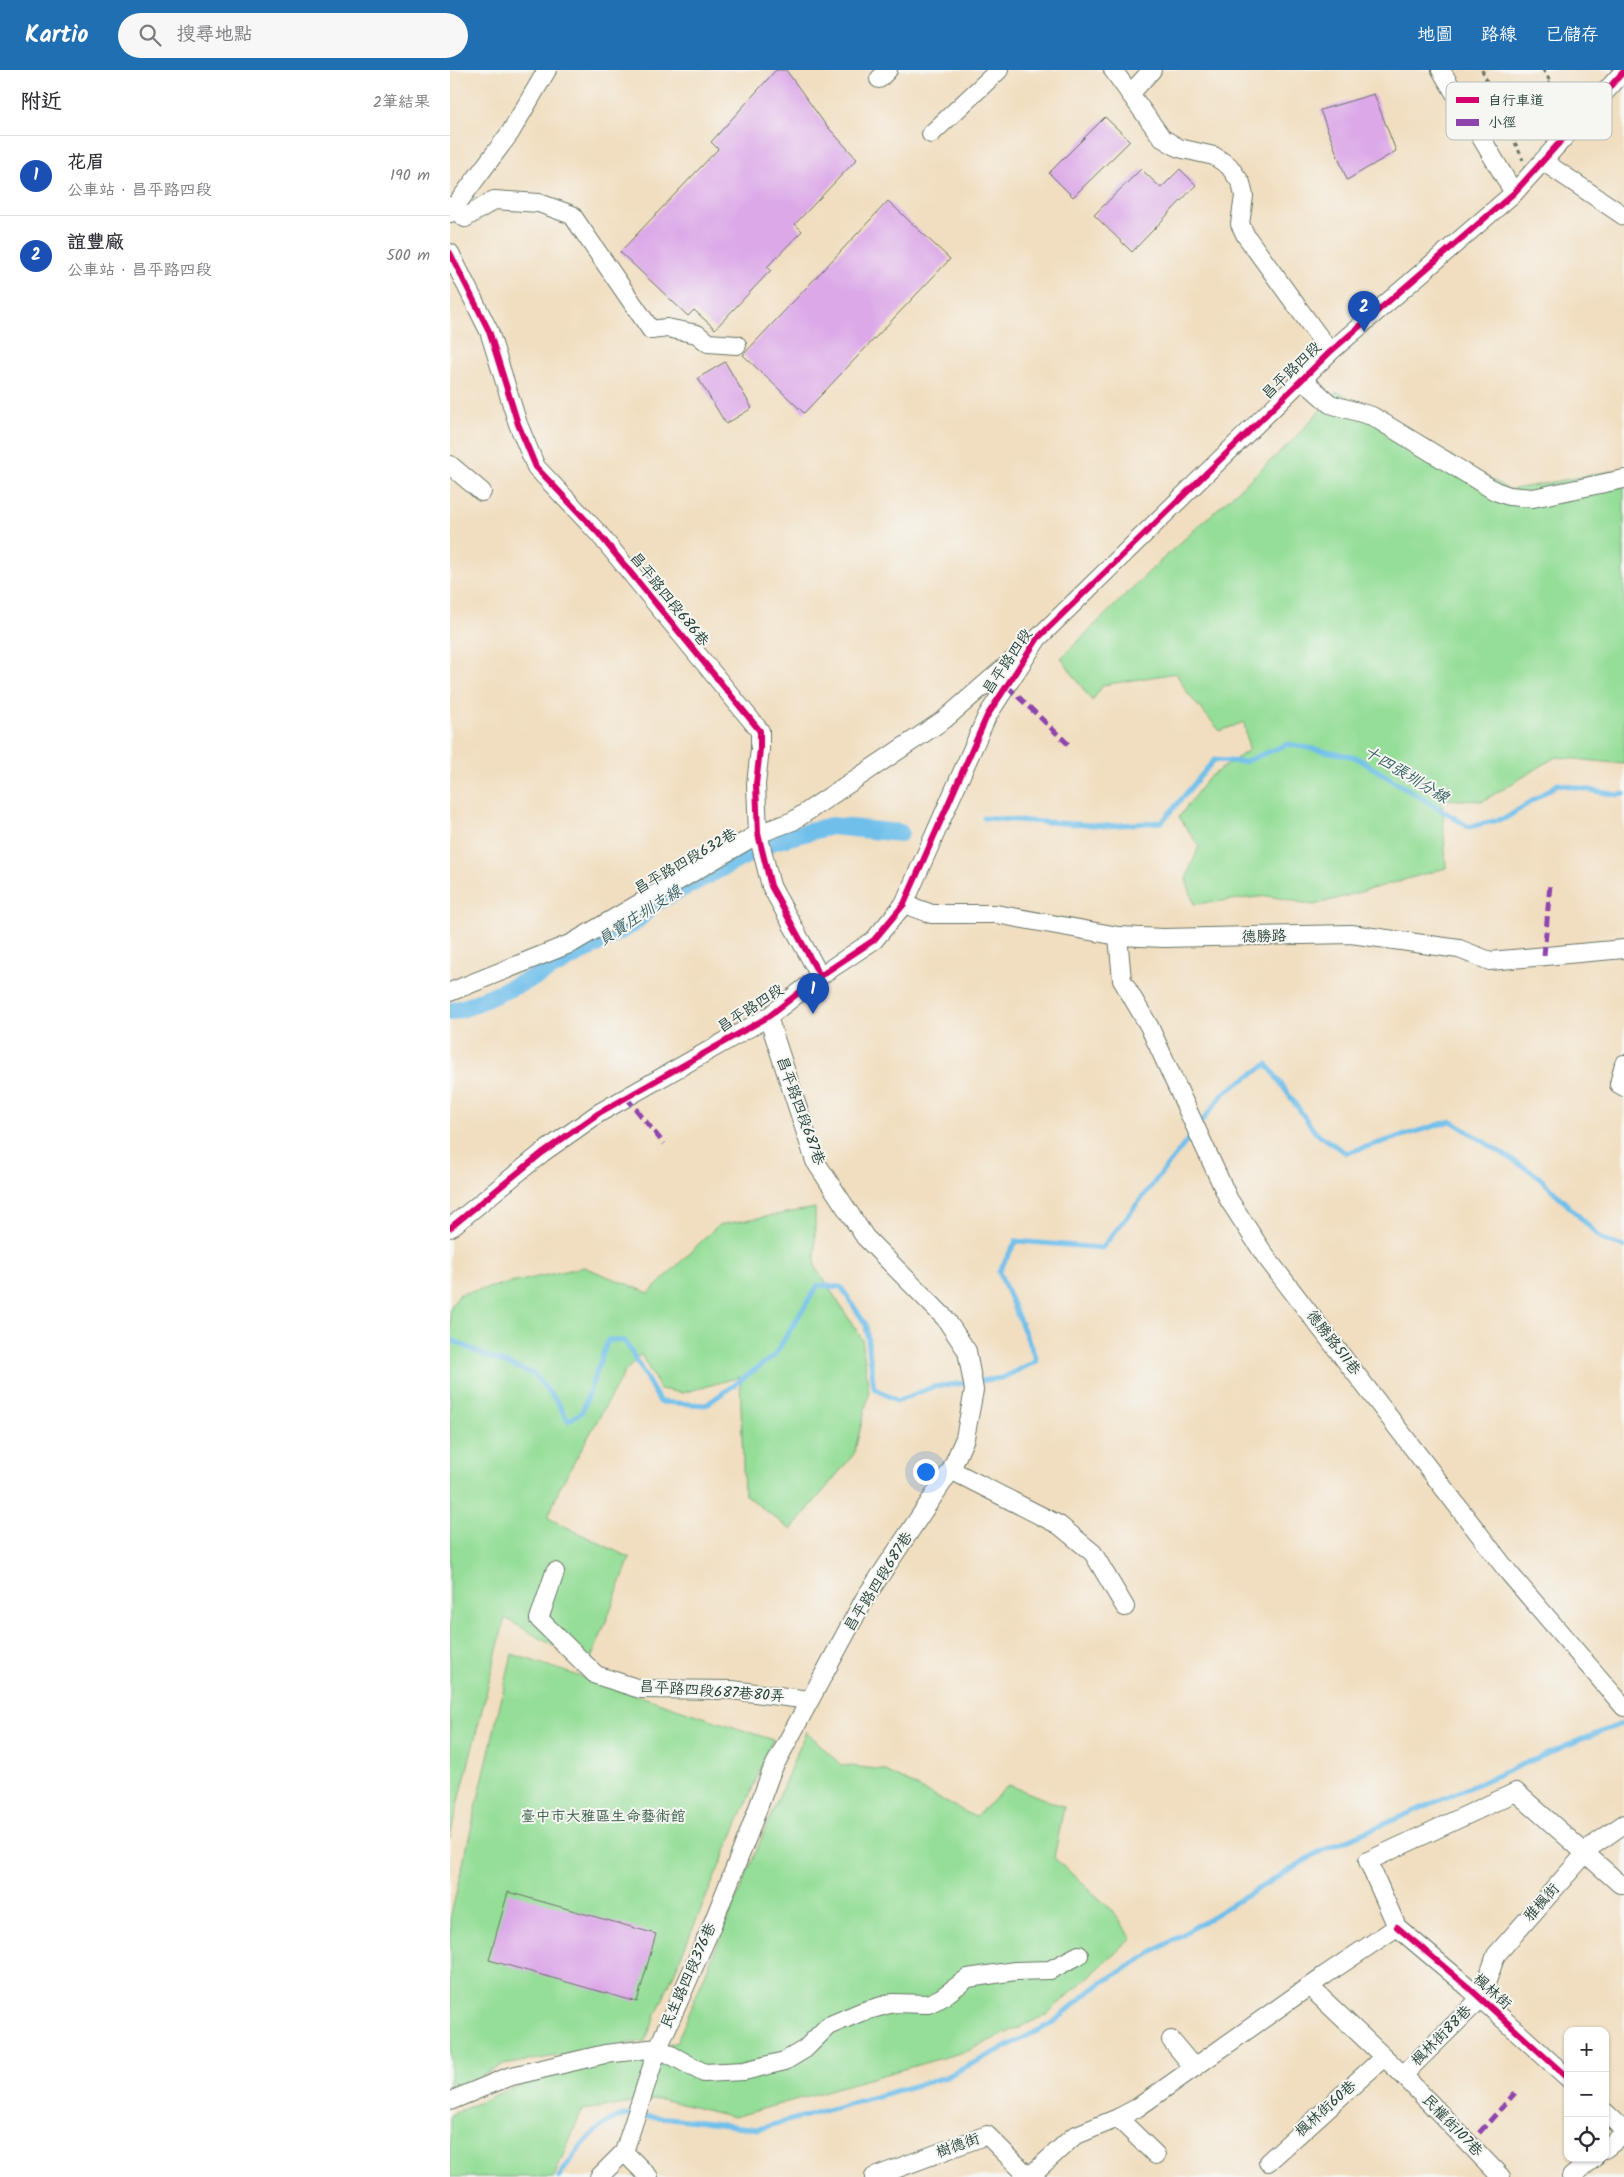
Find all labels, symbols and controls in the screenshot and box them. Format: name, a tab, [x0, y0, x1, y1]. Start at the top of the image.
search box	[118, 13, 468, 58]
text: Kartio	[25, 16, 88, 55]
text: 搜尋地點	[176, 20, 252, 50]
icon: search	[136, 21, 164, 49]
text: 地圖	[1417, 21, 1453, 50]
text: 路線	[1481, 21, 1517, 50]
text: 已儲存	[1545, 21, 1599, 50]
legend	[1446, 82, 1612, 140]
text: 附近	[20, 86, 62, 119]
text: 2筆結果	[373, 90, 430, 115]
text: 自行車道	[1488, 90, 1544, 112]
text: 小徑	[1488, 112, 1516, 134]
text: 花眉	[67, 148, 105, 178]
text: 1	[34, 163, 38, 188]
text: 190 m	[390, 163, 430, 188]
text: 公車站 · 昌平路四段	[67, 178, 212, 203]
text: 誼豐廠	[67, 228, 124, 258]
text: 2	[31, 243, 41, 268]
text: 500 m	[386, 243, 430, 268]
text: 公車站 · 昌平路四段	[67, 258, 212, 283]
pin: 2	[1348, 291, 1380, 332]
street label: 昌平路四段	[1257, 336, 1327, 406]
street label: 昌平路四段686巷	[623, 547, 715, 653]
street label: 昌平路四段	[977, 624, 1039, 700]
water label: 十四張圳分線	[1358, 740, 1454, 811]
street label: 昌平路四段632巷	[630, 823, 742, 901]
water label: 員寶庄圳支線	[593, 879, 688, 953]
street label: 德勝路	[1241, 925, 1287, 949]
pin: 1	[797, 973, 829, 1014]
street label: 昌平路四段	[713, 979, 789, 1039]
street label: 昌平路四段687巷	[769, 1053, 831, 1169]
street label: 德勝路511巷	[1300, 1305, 1366, 1381]
your location	[913, 1459, 939, 1485]
street label: 昌平路四段687巷	[839, 1527, 919, 1637]
street label: 昌平路四段687巷80弄	[638, 1675, 786, 1709]
park label: 臺中市大雅區生命藝術館	[520, 1805, 686, 1829]
street label: 雅楓街	[1518, 1878, 1566, 1928]
street label: 民生路四段376巷	[655, 1919, 723, 2033]
street label: 楓林街	[1467, 1968, 1517, 2016]
street label: 楓林街88巷	[1406, 2000, 1478, 2072]
map controls	[1564, 2027, 1609, 2162]
button: +	[1564, 2027, 1609, 2072]
button: −	[1564, 2072, 1609, 2117]
street label: 楓林街60巷	[1290, 2075, 1362, 2143]
street label: 民權街107巷	[1416, 2089, 1488, 2163]
button: locate	[1564, 2117, 1609, 2162]
street label: 樹德街	[933, 2127, 983, 2165]

